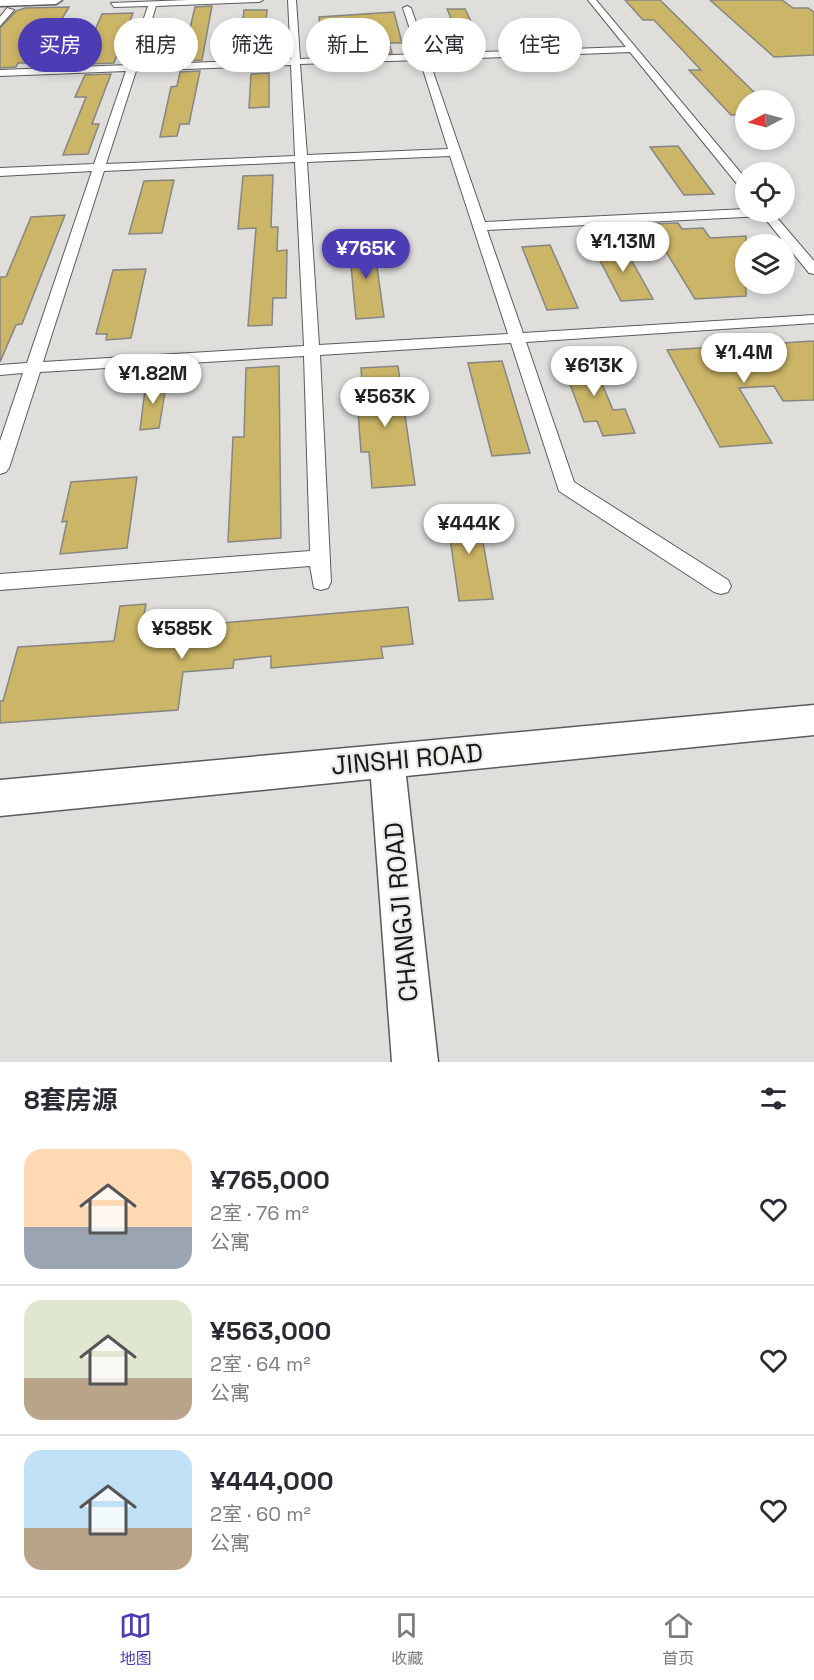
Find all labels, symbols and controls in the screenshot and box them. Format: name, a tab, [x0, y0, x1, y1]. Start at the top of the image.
chip: 买房	[18, 18, 102, 72]
chip: 租房	[114, 18, 198, 72]
chip: 筛选	[210, 18, 294, 72]
chip: 新上	[306, 18, 390, 72]
chip: 公寓	[402, 18, 486, 72]
chip: 住宅	[498, 18, 582, 72]
north arrow	[735, 90, 795, 150]
map controls	[735, 90, 795, 294]
button: locate	[735, 162, 795, 222]
pin: ¥1.13M	[574, 222, 672, 273]
text: ¥1.13M	[590, 228, 656, 254]
pin: ¥765K	[324, 229, 408, 280]
button: layers	[735, 234, 795, 294]
text: ¥765K	[336, 235, 396, 261]
pin: ¥1.4M	[702, 333, 786, 384]
text: ¥1.4M	[715, 339, 773, 365]
pin: ¥613K	[552, 346, 636, 397]
text: ¥613K	[565, 352, 623, 378]
pin: ¥1.82M	[104, 354, 202, 405]
text: ¥1.82M	[119, 360, 187, 386]
pin: ¥563K	[343, 377, 427, 428]
text: ¥563K	[354, 383, 416, 409]
pin: ¥444K	[427, 504, 511, 555]
text: ¥444K	[437, 510, 501, 536]
pin: ¥585K	[140, 609, 224, 660]
text: ¥585K	[152, 615, 212, 641]
street label: JINSHI ROAD	[330, 735, 484, 783]
street label: CHANGJI ROAD	[376, 821, 426, 1003]
icon: filters	[757, 1082, 790, 1115]
text: 8套房源	[24, 1083, 118, 1117]
text: ¥765,000	[210, 1163, 330, 1197]
icon: home	[72, 1173, 144, 1245]
icon: heart	[757, 1193, 790, 1226]
text: 2室 · 76 m²	[210, 1200, 309, 1226]
text: 公寓	[210, 1229, 250, 1255]
text: ¥563,000	[210, 1314, 331, 1348]
icon: home	[72, 1324, 144, 1396]
icon: heart	[757, 1344, 790, 1377]
text: 2室 · 64 m²	[210, 1351, 310, 1377]
text: 公寓	[210, 1380, 250, 1406]
text: ¥444,000	[210, 1464, 334, 1498]
icon: home	[72, 1474, 144, 1546]
icon: heart	[757, 1494, 790, 1527]
text: 2室 · 60 m²	[210, 1501, 311, 1527]
text: 公寓	[210, 1530, 250, 1556]
tab: 地图	[119, 1609, 152, 1669]
tab: 收藏	[390, 1609, 423, 1669]
tab: 首页	[662, 1609, 695, 1669]

